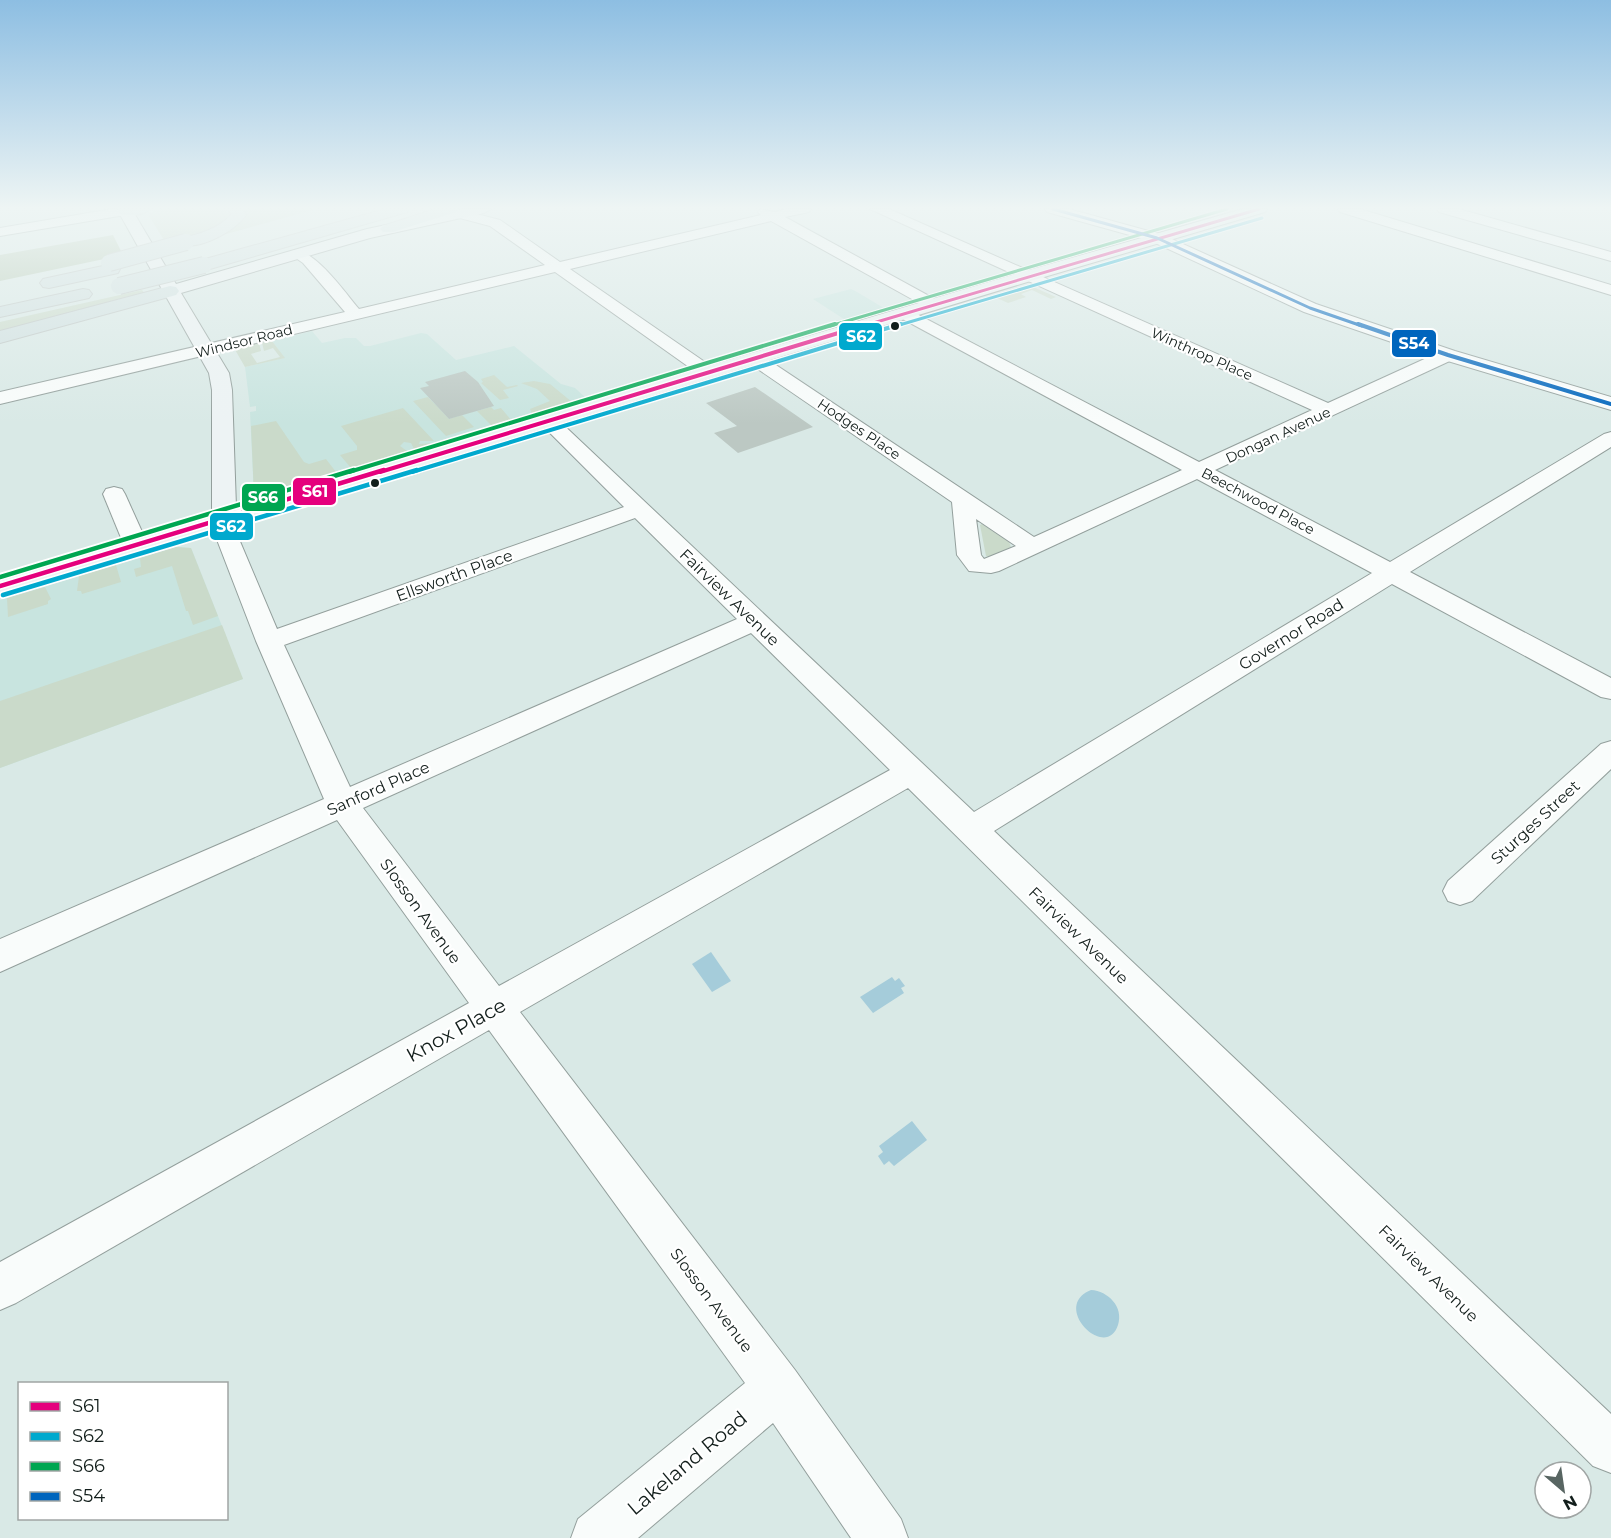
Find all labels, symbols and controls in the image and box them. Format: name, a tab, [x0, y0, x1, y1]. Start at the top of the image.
street label: Windsor Road	[194, 320, 294, 362]
unlabelled marker	[889, 320, 901, 332]
line badge: S62	[838, 322, 883, 351]
street label: Winthrop Place	[1148, 324, 1256, 384]
text: S62	[846, 327, 876, 346]
line badge: S54	[1391, 329, 1437, 358]
text: S54	[1399, 334, 1429, 353]
street label: Hodges Place	[814, 395, 904, 463]
street label: Dongan Avenue	[1223, 403, 1333, 467]
street label: Beechwood Place	[1198, 464, 1318, 538]
line badge: S61	[292, 477, 337, 506]
unlabelled marker	[369, 477, 381, 489]
text: S61	[302, 482, 328, 501]
line badge: S66	[241, 483, 286, 512]
text: S66	[248, 488, 278, 507]
line badge: S62	[209, 512, 254, 541]
text: S62	[216, 517, 246, 536]
street label: Fairview Avenue	[676, 545, 783, 650]
street label: Ellsworth Place	[393, 546, 515, 605]
street label: Governor Road	[1235, 595, 1347, 674]
street label: Sanford Place	[324, 757, 433, 820]
street label: Sturges Street	[1487, 776, 1584, 868]
street label: Slosson Avenue	[376, 855, 465, 968]
street label: Fairview Avenue	[1025, 883, 1132, 988]
street label: Knox Place	[402, 993, 510, 1067]
street label: Fairview Avenue	[1375, 1221, 1482, 1326]
street label: Slosson Avenue	[666, 1245, 757, 1356]
legend	[18, 1382, 228, 1520]
text: S61	[72, 1395, 101, 1417]
street label: Lakeland Road	[622, 1406, 752, 1520]
text: S62	[72, 1425, 104, 1447]
text: S66	[72, 1455, 105, 1477]
north arrow	[1533, 1460, 1593, 1520]
text: S54	[72, 1485, 105, 1507]
text: N	[1560, 1491, 1580, 1514]

